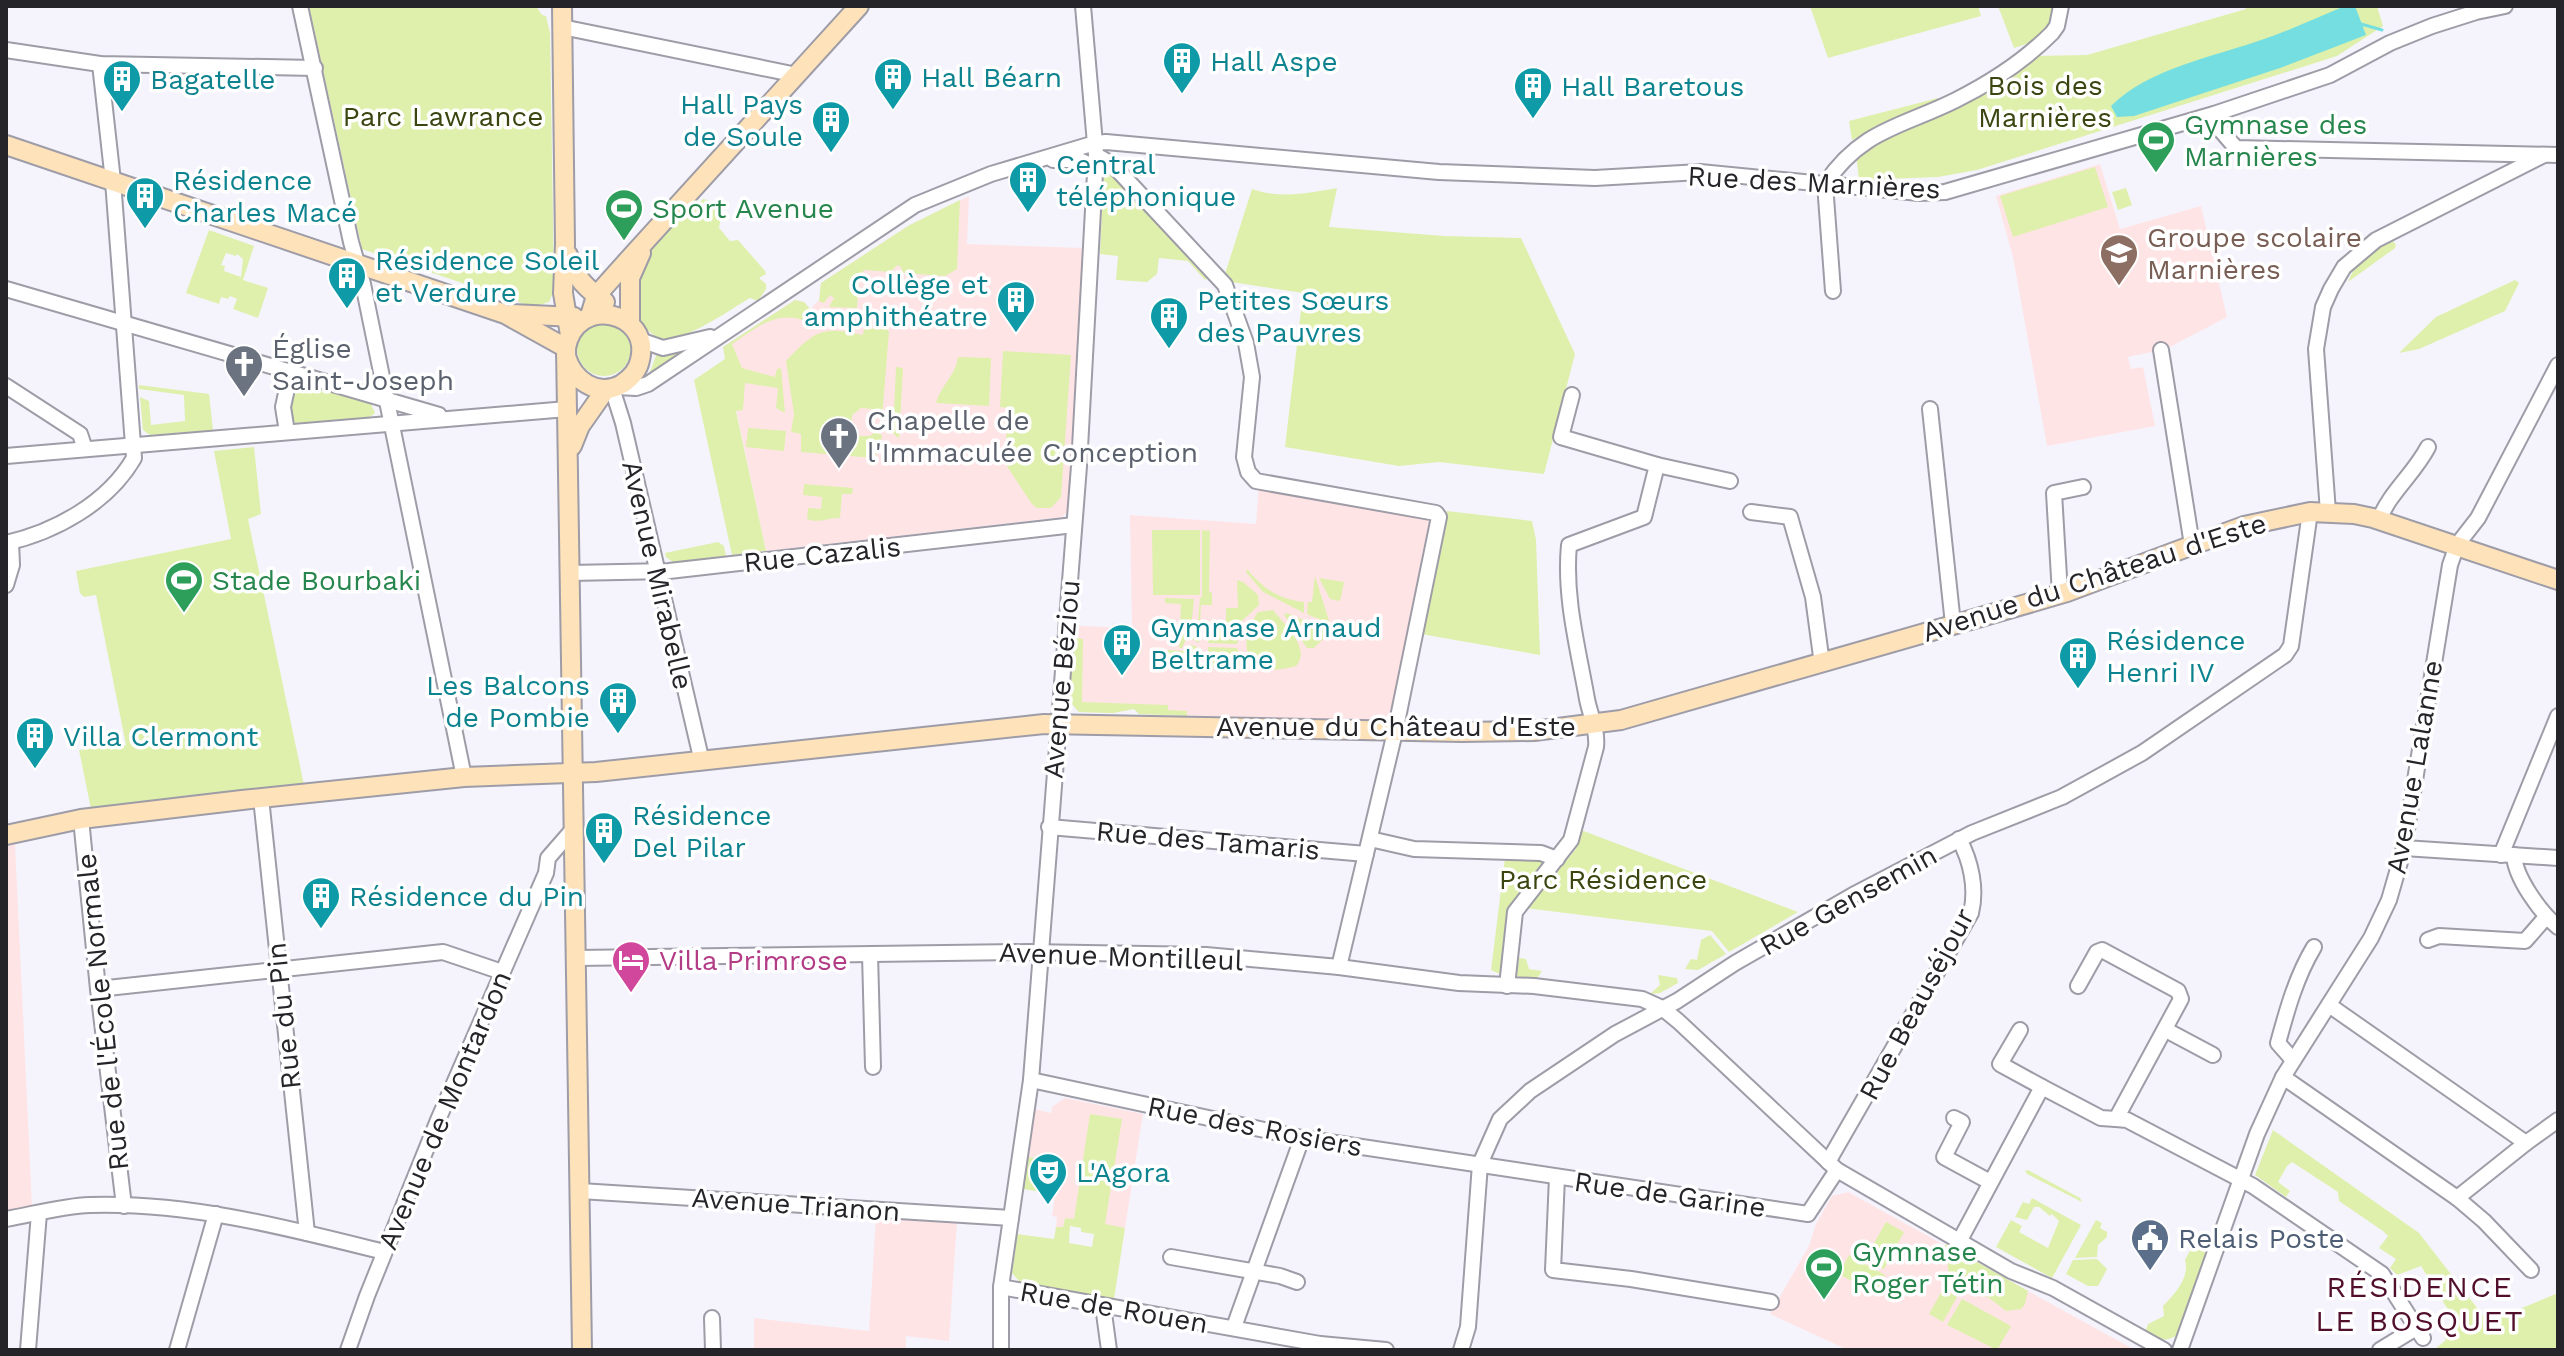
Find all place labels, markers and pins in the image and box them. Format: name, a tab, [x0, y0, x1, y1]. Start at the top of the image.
building icon: Hall Aspe	[1161, 40, 1203, 95]
place label: Hall Aspe	[1210, 45, 1338, 78]
building icon: Hall Béarn	[872, 56, 914, 111]
building icon: Bagatelle	[101, 58, 143, 113]
place label: Hall Béarn	[921, 61, 1062, 94]
place label: Bagatelle	[150, 63, 276, 96]
building icon: Hall Baretous	[1512, 65, 1554, 120]
place label: Hall Baretous	[1561, 70, 1744, 103]
place label: Hall Pays de Soule	[680, 88, 803, 153]
building icon: Hall Pays de Soule	[810, 99, 852, 154]
place label: Gymnase des Marnières	[2184, 108, 2367, 173]
sports icon: Gymnase des Marnières	[2135, 119, 2177, 174]
place label: Central téléphonique	[1056, 148, 1236, 213]
building icon: Central téléphonique	[1007, 159, 1049, 214]
place label: Résidence Charles Macé	[173, 164, 357, 229]
building icon: Résidence Charles Macé	[124, 175, 166, 230]
sports icon: Sport Avenue	[603, 187, 645, 242]
place label: Sport Avenue	[652, 192, 834, 225]
place label: Groupe scolaire Marnières	[2147, 221, 2362, 286]
school or university icon: Groupe scolaire Marnières	[2098, 232, 2140, 287]
place label: Résidence Soleil et Verdure	[375, 244, 600, 309]
building icon: Résidence Soleil et Verdure	[326, 255, 368, 310]
place label: Collège et amphithéatre	[804, 268, 988, 333]
building icon: Collège et amphithéatre	[995, 279, 1037, 334]
place label: Petites Sœurs des Pauvres	[1197, 284, 1389, 349]
building icon: Petites Sœurs des Pauvres	[1148, 295, 1190, 350]
place label: Église Saint-Joseph	[272, 332, 454, 397]
church icon: Église Saint-Joseph	[223, 343, 265, 398]
place label: Chapelle de l'Immaculée Conception	[867, 404, 1198, 469]
church icon: Chapelle de l'Immaculée Conception	[818, 415, 860, 470]
sports icon: Stade Bourbaki	[163, 559, 205, 614]
place label: Stade Bourbaki	[212, 564, 421, 597]
place label: Gymnase Arnaud Beltrame	[1150, 611, 1382, 676]
building icon: Gymnase Arnaud Beltrame	[1101, 622, 1143, 677]
place label: Résidence Henri IV	[2106, 624, 2245, 689]
building icon: Résidence Henri IV	[2057, 635, 2099, 690]
place label: Les Balcons de Pombie	[426, 669, 590, 734]
building icon: Les Balcons de Pombie	[597, 680, 639, 735]
building icon: Villa Clermont	[14, 715, 56, 770]
place label: Villa Clermont	[63, 720, 258, 753]
place label: Résidence Del Pilar	[632, 799, 771, 864]
building icon: Résidence Del Pilar	[583, 810, 625, 865]
building icon: Résidence du Pin	[300, 875, 342, 930]
place label: Résidence du Pin	[349, 880, 584, 913]
hotel icon: Villa Primrose	[610, 939, 652, 994]
place label: Villa Primrose	[659, 944, 848, 977]
theatre icon: L'Agora	[1027, 1151, 1069, 1206]
place label: L'Agora	[1076, 1156, 1170, 1189]
public building icon: Relais Poste	[2129, 1217, 2171, 1272]
place label: Relais Poste	[2178, 1222, 2345, 1255]
place label: Gymnase Roger Tétin	[1852, 1235, 2004, 1300]
sports icon: Gymnase Roger Tétin	[1803, 1246, 1845, 1301]

